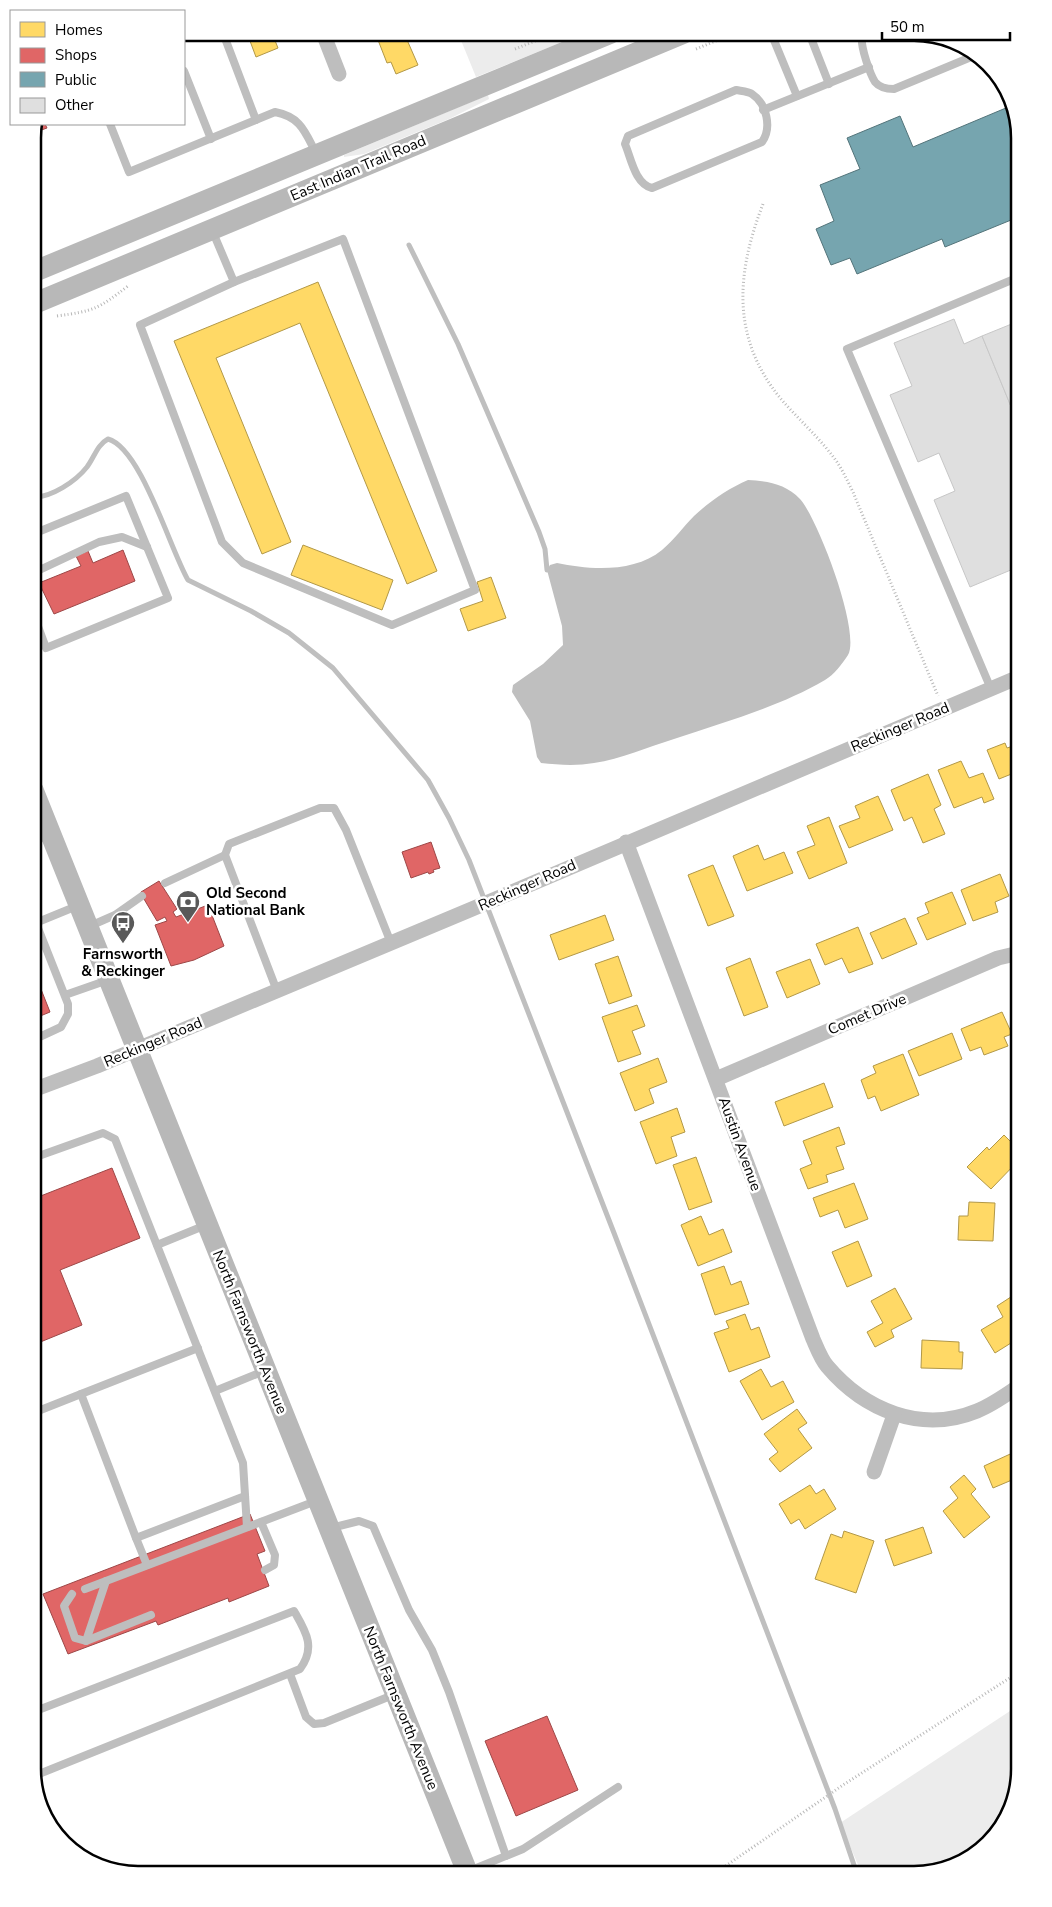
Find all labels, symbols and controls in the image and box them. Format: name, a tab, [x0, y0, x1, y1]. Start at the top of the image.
legend	[10, 10, 185, 125]
scale bar	[882, 10, 1010, 42]
text: 50 m	[890, 17, 925, 37]
text: Homes	[55, 20, 103, 40]
text: Shops	[55, 45, 97, 65]
text: Public	[55, 70, 96, 90]
text: Other	[55, 95, 94, 115]
street label: East Indian Trail Road	[287, 130, 429, 206]
street label: Reckinger Road	[848, 697, 952, 757]
street label: Reckinger Road	[475, 854, 579, 916]
place label: Old Second National Bank	[206, 883, 306, 920]
bank icon: Old Second National Bank	[175, 889, 201, 923]
bus stop icon: Farnsworth & Reckinger	[110, 910, 136, 944]
place label: Farnsworth & Reckinger	[81, 944, 165, 981]
street label: Comet Drive	[825, 988, 909, 1039]
street label: Reckinger Road	[101, 1012, 205, 1072]
street label: Austin Avenue	[714, 1094, 766, 1194]
street label: North Farnsworth Avenue	[208, 1247, 292, 1417]
street label: North Farnsworth Avenue	[359, 1623, 443, 1793]

